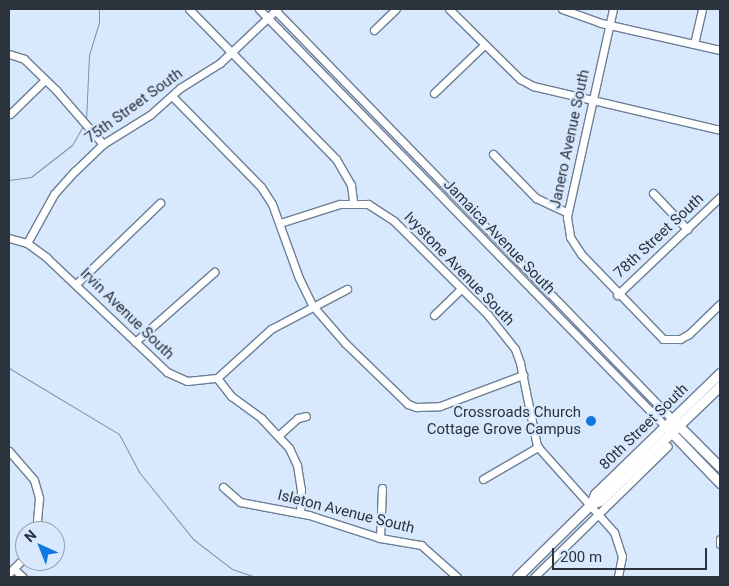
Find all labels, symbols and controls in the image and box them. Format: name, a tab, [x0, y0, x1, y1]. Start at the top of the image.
street label: 75th Street South	[82, 65, 186, 147]
street label: Janero Avenue South	[546, 68, 594, 210]
street label: Jamaica Avenue South	[439, 176, 559, 298]
street label: 78th Street South	[610, 190, 708, 282]
street label: Ivystone Avenue South	[400, 208, 518, 330]
street label: Irvin Avenue South	[76, 264, 178, 364]
street label: 80th Street South	[596, 380, 692, 474]
place label: Crossroads Church Cottage Grove Campus	[427, 403, 581, 438]
marker: Crossroads Church Cottage Grove Campus	[585, 415, 597, 427]
street label: Isleton Avenue South	[276, 486, 416, 538]
north arrow	[15, 521, 65, 571]
text: N	[21, 527, 39, 545]
scale bar	[554, 538, 709, 570]
text: 200 m	[560, 548, 602, 566]

